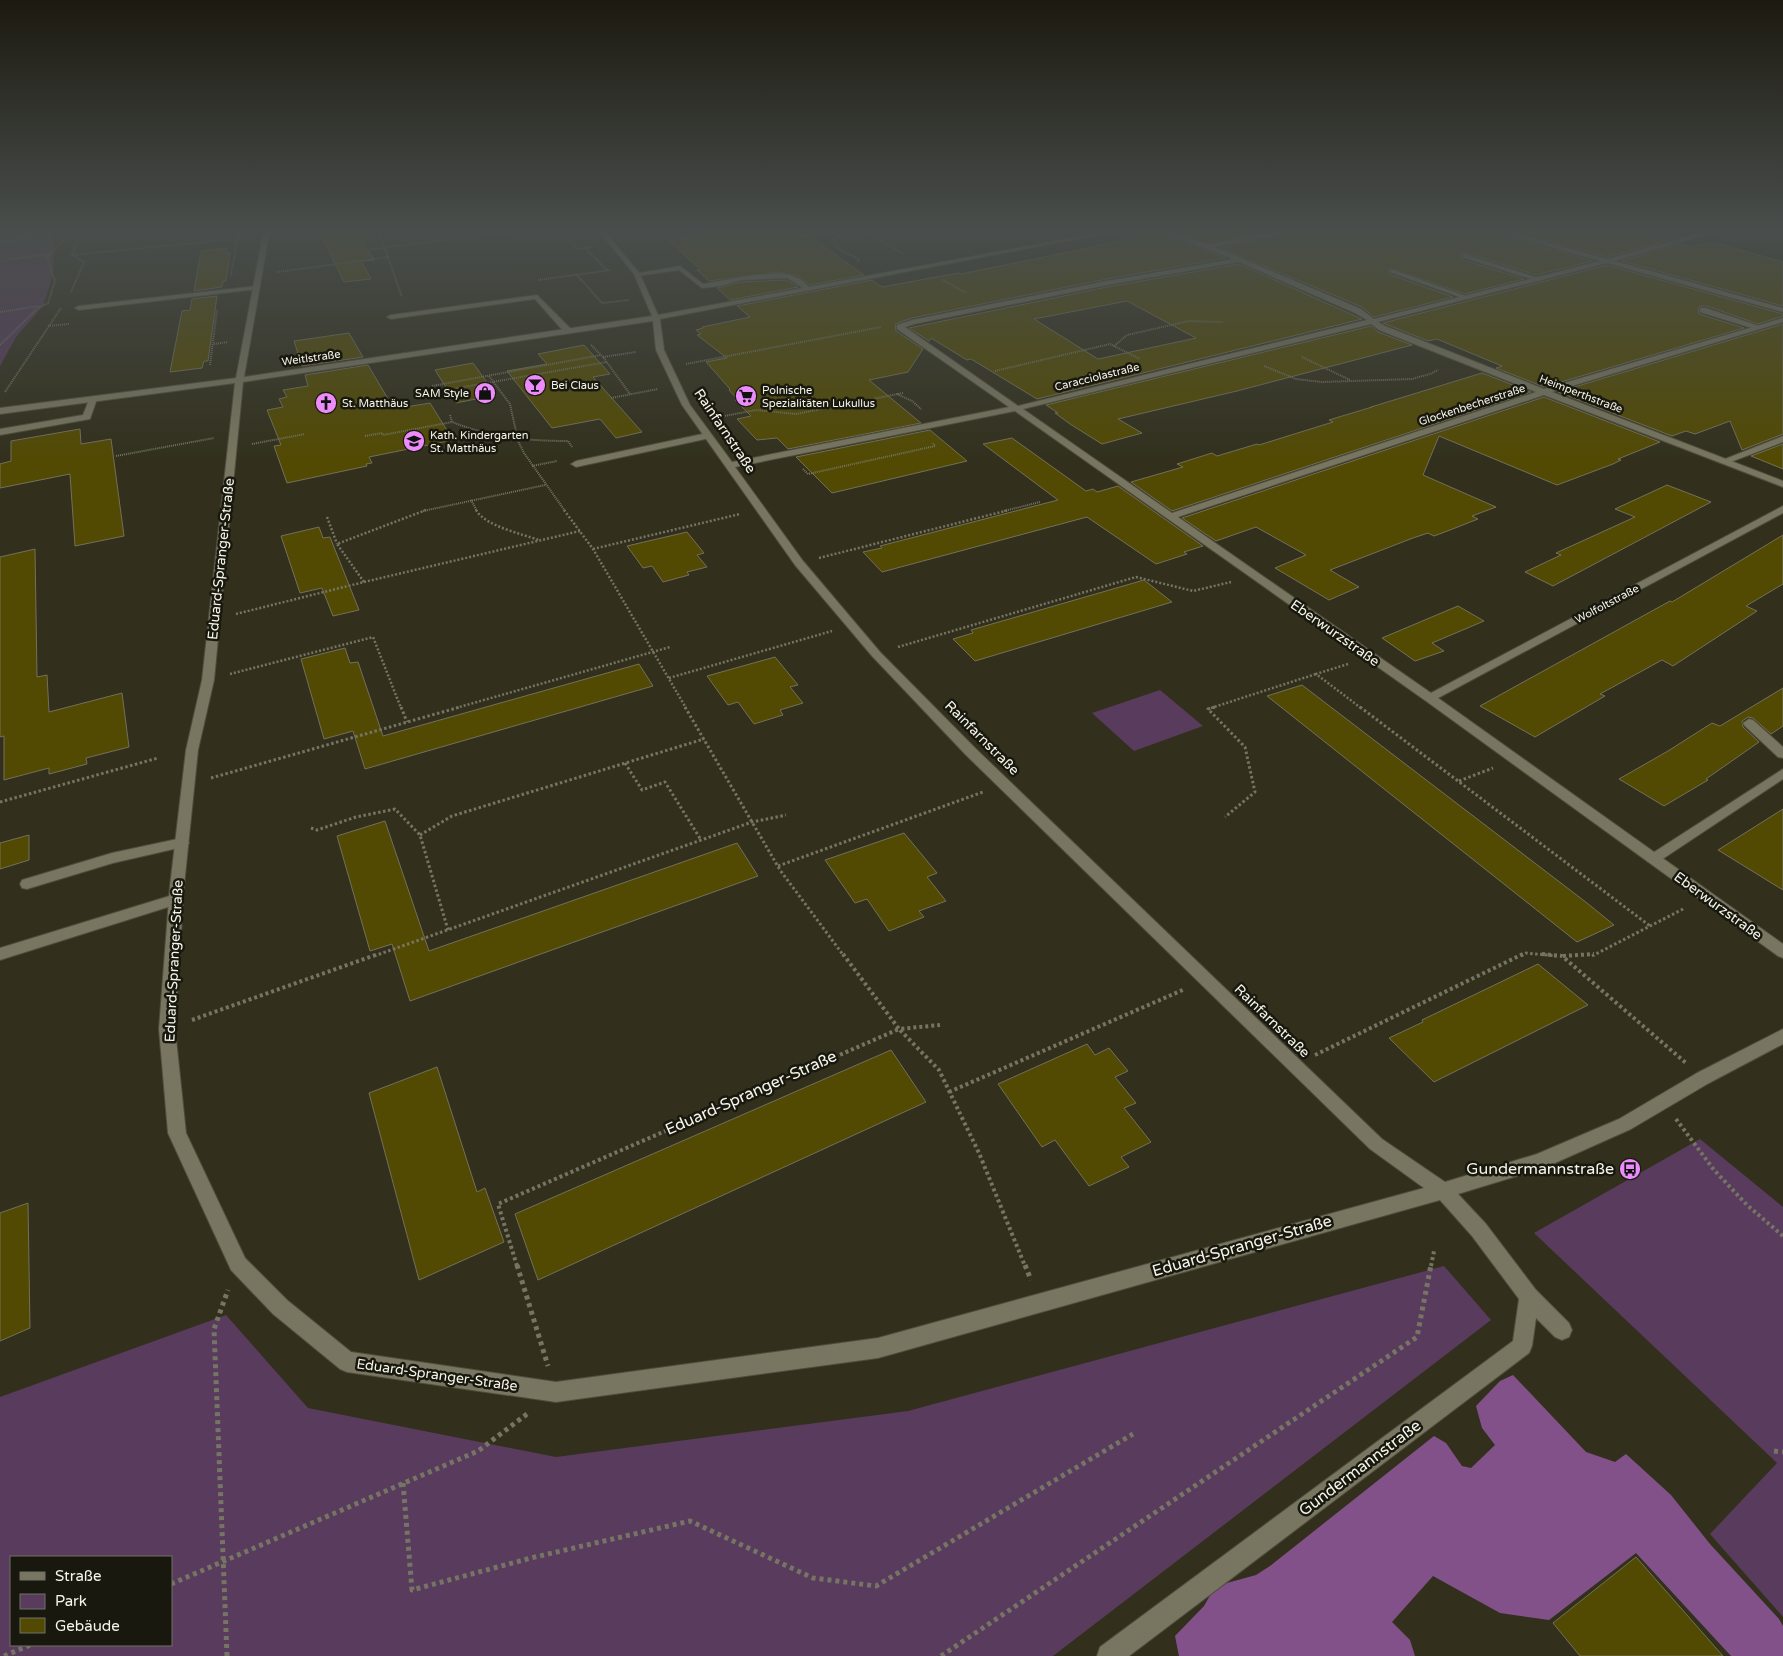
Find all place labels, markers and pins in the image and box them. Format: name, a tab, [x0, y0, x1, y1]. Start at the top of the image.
bar icon: Bei Claus	[523, 373, 547, 397]
place label: Bei Claus	[551, 379, 599, 392]
shop icon: SAM Style	[473, 381, 497, 405]
supermarket icon: Polnische Spezialitäten Lukullus	[734, 384, 758, 408]
place label: Polnische Spezialitäten Lukullus	[762, 384, 875, 410]
place label: SAM Style	[415, 387, 469, 400]
church icon: St. Matthäus	[314, 391, 338, 415]
place label: St. Matthäus	[342, 397, 408, 410]
school or university icon: Kath. Kindergarten St. Matthäus	[402, 429, 426, 453]
place label: Kath. Kindergarten St. Matthäus	[430, 429, 528, 455]
bus stop icon: Gundermannstraße	[1618, 1157, 1642, 1181]
place label: Gundermannstraße	[1466, 1159, 1614, 1179]

